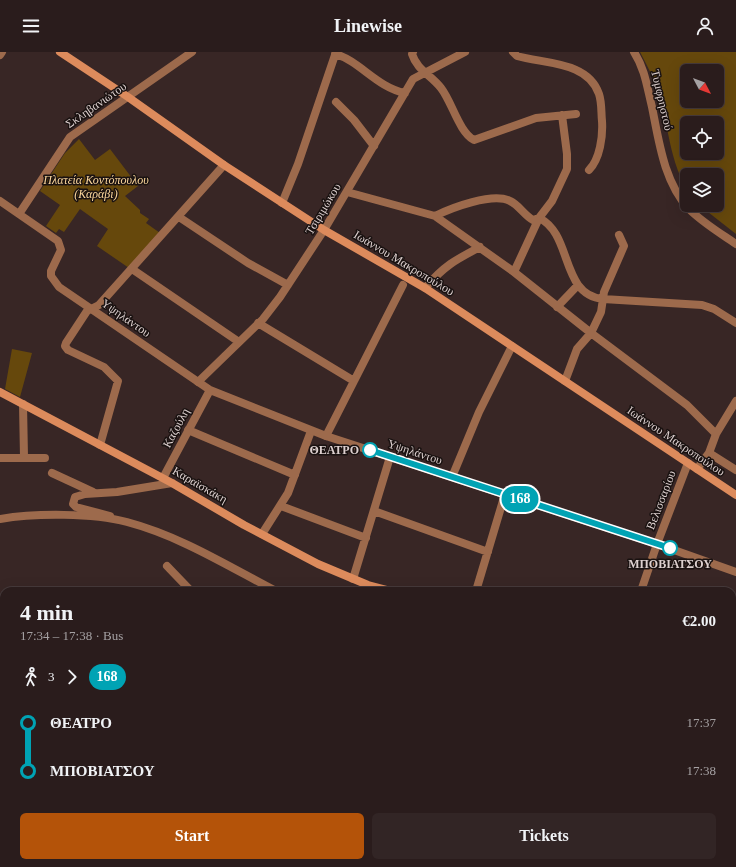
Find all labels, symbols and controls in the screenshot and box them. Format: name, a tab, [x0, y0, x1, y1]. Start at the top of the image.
icon: menu	[20, 15, 42, 37]
icon: person	[694, 15, 716, 37]
text: Linewise	[334, 16, 402, 36]
north arrow	[680, 64, 724, 108]
map controls	[680, 64, 724, 212]
street label: Τυμφρηστού	[648, 68, 676, 132]
street label: Σκληβανιώτου	[63, 79, 129, 131]
button: locate	[680, 116, 724, 160]
button: layers	[680, 168, 724, 212]
park label: Πλατεία Κοντόπουλου (Καράβι)	[42, 173, 149, 201]
street label: Τσιριμώκου	[302, 181, 344, 237]
street label: Ιωάννου Μακροπούλου	[351, 227, 457, 299]
street label: Υψηλάντου	[99, 296, 153, 340]
street label: Ιωάννου Μακροπούλου	[625, 403, 728, 479]
street label: Καζούλη	[160, 406, 192, 450]
street label: Υψηλάντου	[386, 437, 444, 467]
marker: ΘΕΑΤΡΟ	[362, 442, 378, 458]
place label: ΘΕΑΤΡΟ	[309, 443, 359, 457]
street label: Καραϊσκάκη	[170, 464, 230, 506]
street label: Βελισσαρίου	[643, 468, 679, 532]
line badge: 168	[497, 486, 543, 512]
text: 168	[510, 491, 531, 506]
marker: ΜΠΟΒΙΑΤΣΟΥ	[662, 540, 678, 556]
place label: ΜΠΟΒΙΑΤΣΟΥ	[628, 557, 712, 571]
text: 4 min	[20, 600, 73, 625]
text: €2.00	[682, 613, 716, 629]
text: 17:34 – 17:38 · Bus	[20, 628, 123, 643]
icon: walk	[20, 666, 42, 688]
icon: forward	[61, 666, 83, 688]
text: 3	[48, 669, 55, 684]
text: 168	[97, 669, 118, 684]
text: ΘΕΑΤΡΟ	[50, 715, 112, 731]
text: 17:37	[686, 715, 716, 730]
text: ΜΠΟΒΙΑΤΣΟΥ	[50, 763, 155, 779]
text: 17:38	[686, 763, 716, 778]
button: Start	[20, 813, 364, 859]
button: Tickets	[372, 813, 716, 859]

